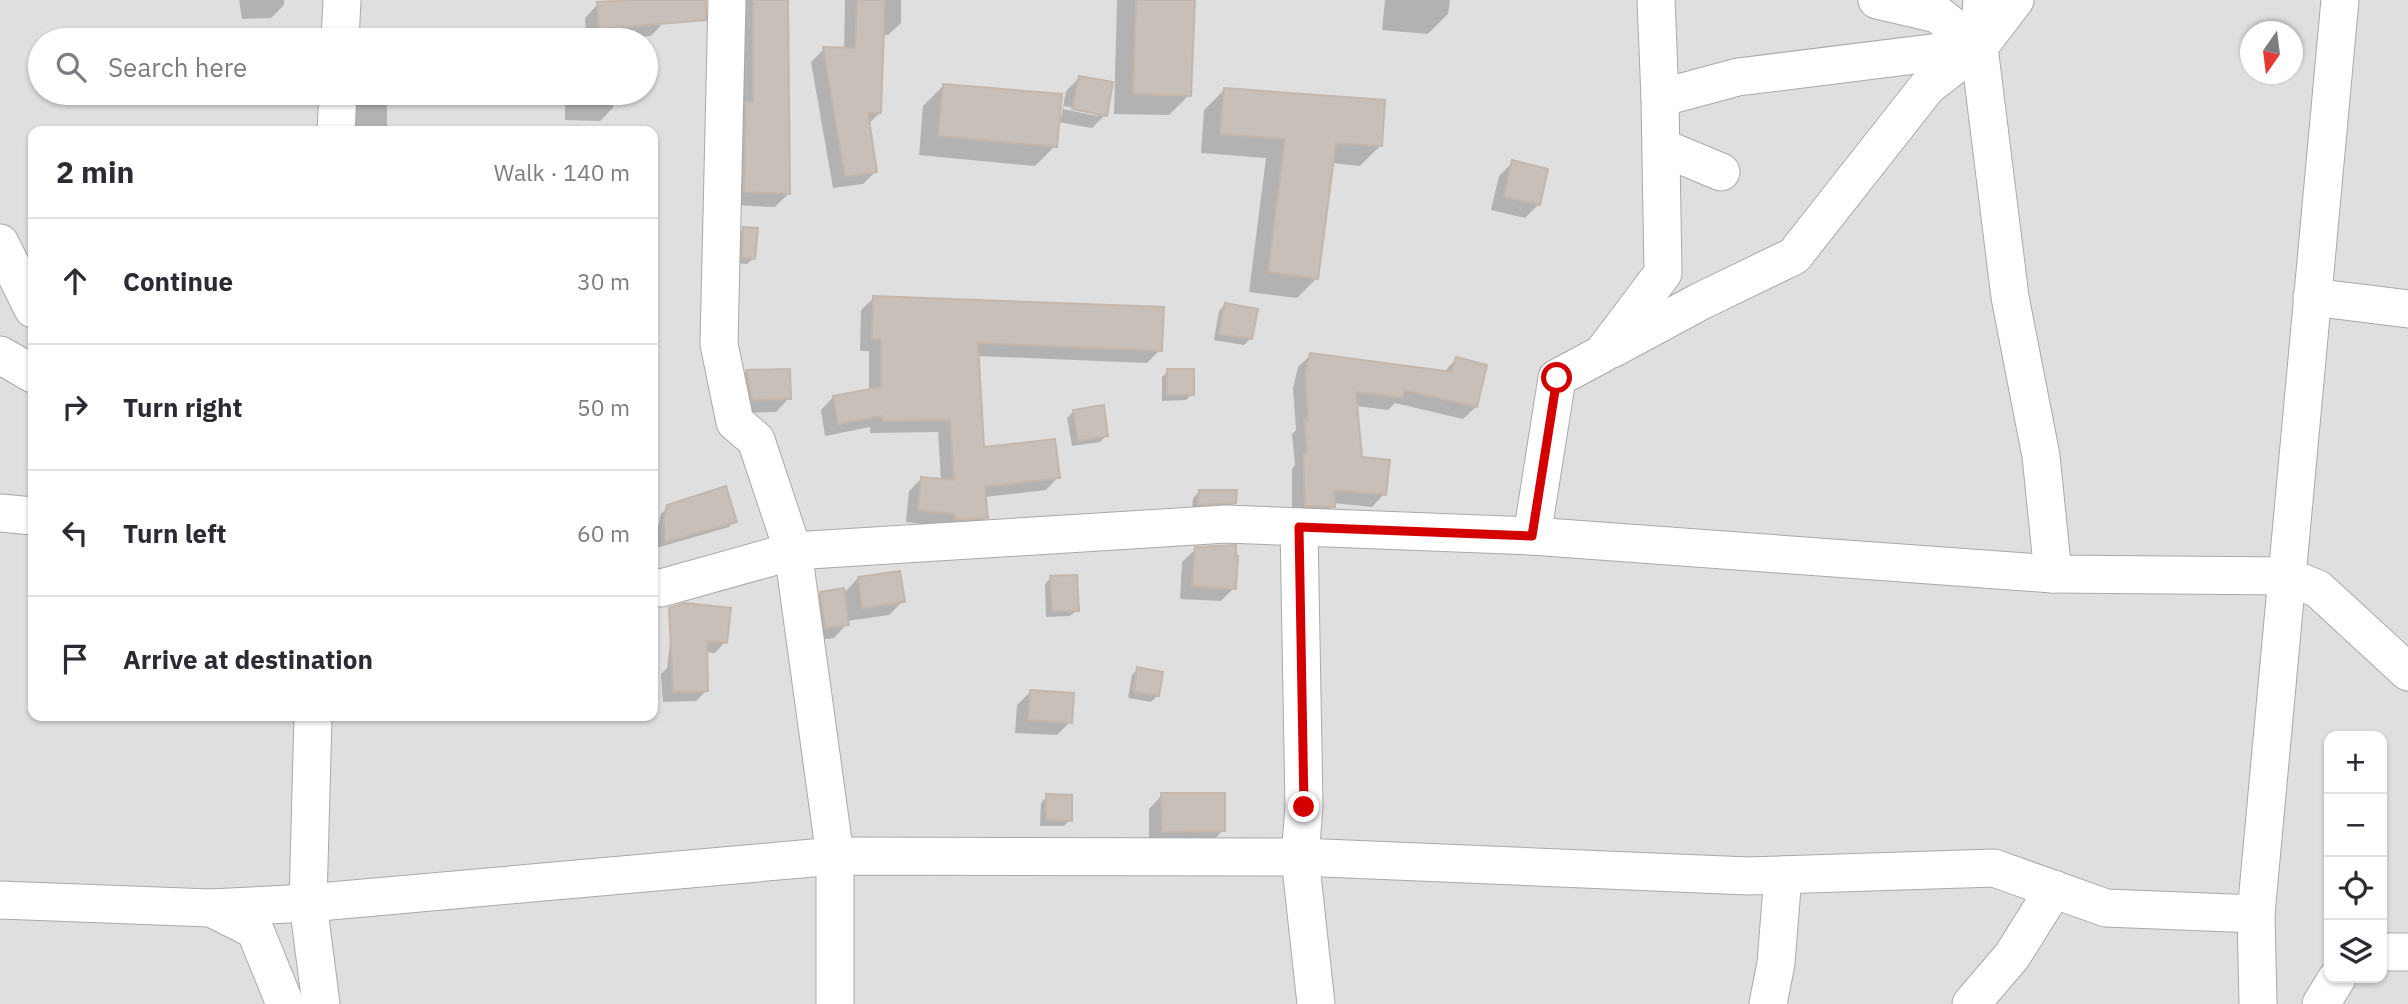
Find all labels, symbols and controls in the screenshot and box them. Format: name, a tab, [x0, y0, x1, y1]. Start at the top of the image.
north arrow	[2240, 21, 2303, 84]
search box	[28, 28, 658, 105]
icon: search	[52, 48, 90, 86]
text: Search here	[108, 50, 247, 84]
text: 2 min	[56, 152, 134, 191]
text: Walk · 140 m	[494, 157, 630, 187]
icon: ahead	[56, 262, 94, 300]
text: Continue	[123, 264, 233, 298]
text: 30 m	[577, 266, 630, 296]
route start	[1541, 362, 1572, 393]
icon: right	[56, 388, 94, 426]
text: Turn right	[123, 390, 242, 424]
text: 50 m	[577, 392, 630, 422]
icon: left	[56, 514, 94, 552]
text: Turn left	[123, 516, 226, 550]
text: 60 m	[577, 518, 630, 548]
icon: arrive	[56, 640, 94, 678]
text: Arrive at destination	[123, 642, 373, 676]
map controls	[2324, 731, 2387, 983]
button: +	[2324, 731, 2387, 794]
route end	[1288, 791, 1319, 822]
button: −	[2324, 794, 2387, 857]
button: locate	[2324, 857, 2387, 920]
button: layers	[2324, 920, 2387, 983]

